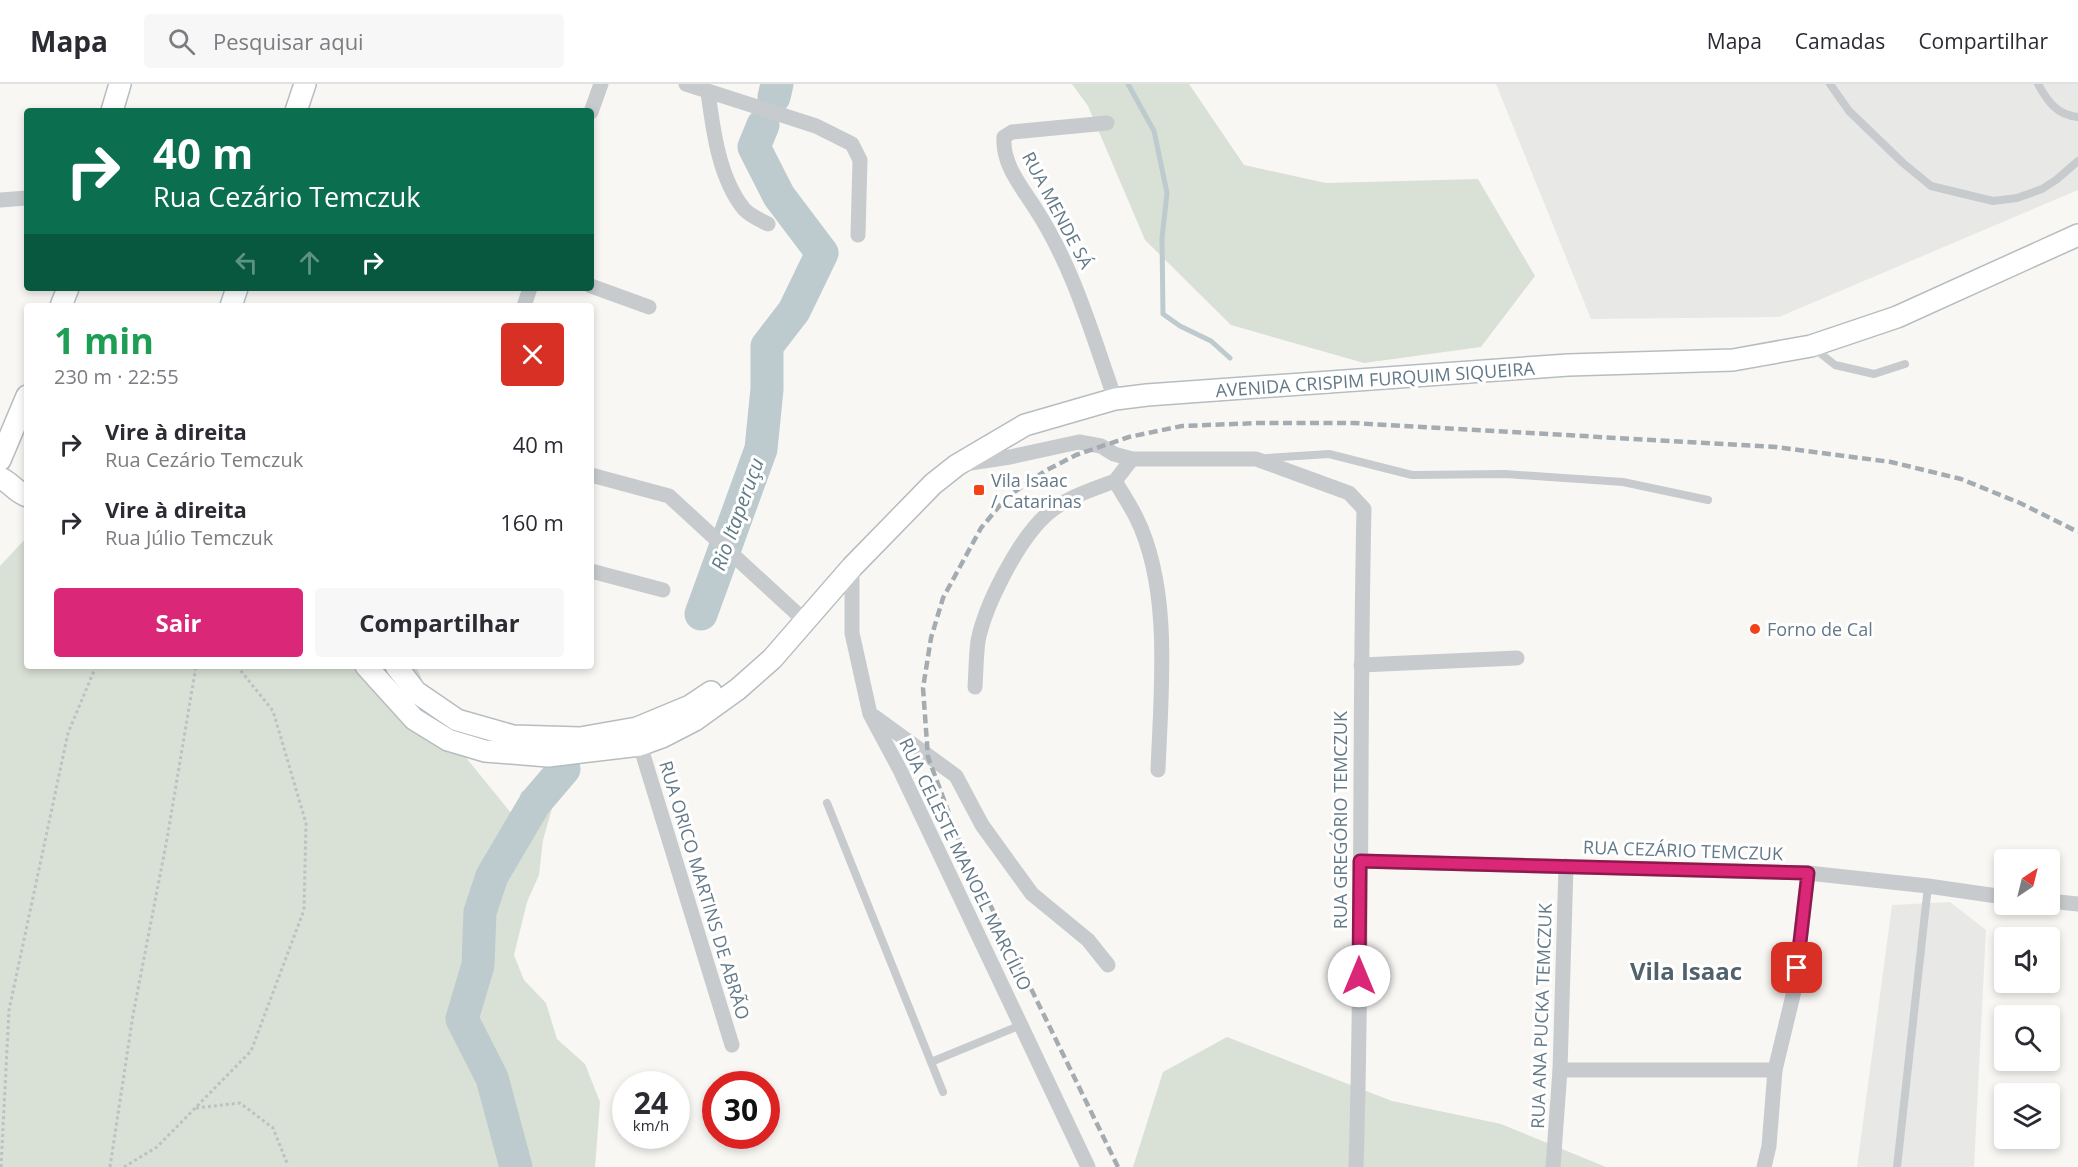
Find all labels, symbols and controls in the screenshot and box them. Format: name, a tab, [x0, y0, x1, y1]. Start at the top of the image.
search box	[144, 14, 564, 68]
text: Mapa	[30, 22, 108, 60]
icon: search	[165, 25, 198, 58]
text: Pesquisar aqui	[213, 26, 364, 56]
text: Mapa	[1707, 27, 1762, 55]
text: Camadas	[1795, 27, 1885, 55]
text: Compartilhar	[1918, 27, 2048, 55]
text: 40 m	[153, 124, 253, 181]
icon: right	[54, 132, 132, 210]
street label: RUA MENDE SÁ	[1017, 147, 1099, 273]
text: Rua Cezário Temczuk	[153, 178, 421, 215]
icon: left	[230, 246, 263, 279]
icon: ahead	[293, 246, 326, 279]
icon: right	[356, 246, 389, 279]
text: 1 min	[54, 316, 154, 365]
button: close	[501, 323, 564, 386]
street label: AVENIDA CRISPIM FURQUIM SIQUEIRA	[1215, 356, 1536, 402]
text: 230 m · 22:55	[54, 363, 179, 390]
text: Vire à direita	[105, 416, 247, 446]
icon: right	[54, 428, 87, 461]
text: 40 m	[513, 429, 564, 459]
text: Rua Cezário Temczuk	[105, 446, 303, 473]
water label: Rio Itaperuçu	[704, 454, 770, 574]
place label: Vila Isaac / Catarinas	[991, 468, 1082, 513]
marker: Vila Isaac / Catarinas	[972, 483, 986, 497]
text: Vire à direita	[105, 494, 247, 524]
icon: right	[54, 506, 87, 539]
text: 160 m	[500, 507, 564, 537]
text: Rua Júlio Temczuk	[105, 524, 273, 551]
button: Sair	[54, 588, 303, 657]
button: Compartilhar	[315, 588, 564, 657]
place label: Forno de Cal	[1767, 617, 1873, 641]
marker: Forno de Cal	[1748, 622, 1762, 636]
street label: RUA GREGÓRIO TEMCZUK	[1328, 710, 1352, 929]
street label: RUA CELESTE MANOEL MARCÍLIO	[894, 734, 1038, 994]
street label: RUA ORICO MARTINS DE ABRÃO	[654, 758, 756, 1022]
street label: RUA CEZÁRIO TEMCZUK	[1583, 835, 1784, 866]
north arrow	[1994, 849, 2060, 915]
map controls	[1994, 849, 2060, 1149]
street label: RUA ANA PUCKA TEMCZUK	[1525, 902, 1557, 1129]
button: sound	[1994, 927, 2060, 993]
pin	[1771, 942, 1822, 993]
position arrow	[1327, 944, 1391, 1008]
icon: arrive	[1780, 951, 1813, 984]
district label: Vila Isaac	[1630, 954, 1742, 987]
button: search	[1994, 1005, 2060, 1071]
speed limit sign: 30	[702, 1071, 780, 1149]
text: 24	[634, 1082, 668, 1123]
button: layers	[1994, 1083, 2060, 1149]
text: km/h	[633, 1115, 669, 1135]

